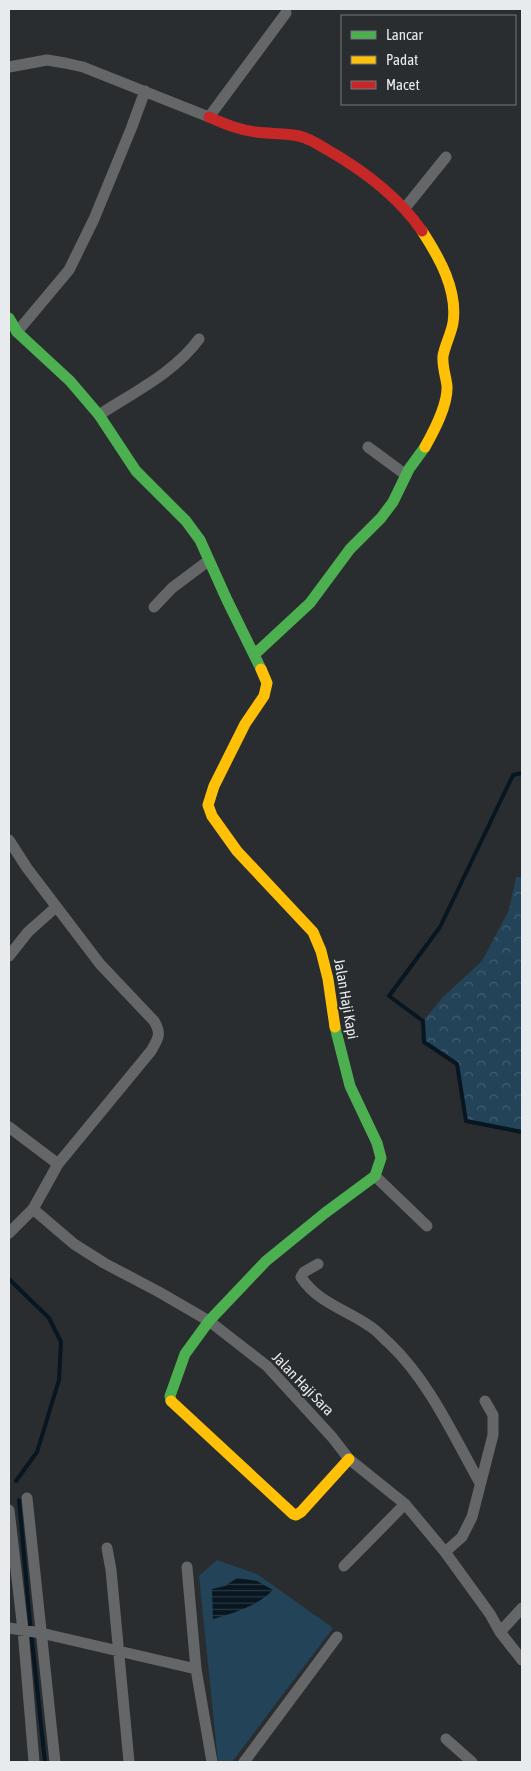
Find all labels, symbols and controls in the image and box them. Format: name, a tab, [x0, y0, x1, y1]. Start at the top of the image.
legend	[341, 15, 516, 105]
text: Lancar	[386, 26, 424, 43]
text: Padat	[386, 51, 418, 68]
text: Macet	[386, 76, 420, 93]
street label: Jalan Haji Kapi	[331, 957, 362, 1040]
street label: Jalan Haji Sara	[269, 1349, 338, 1419]

